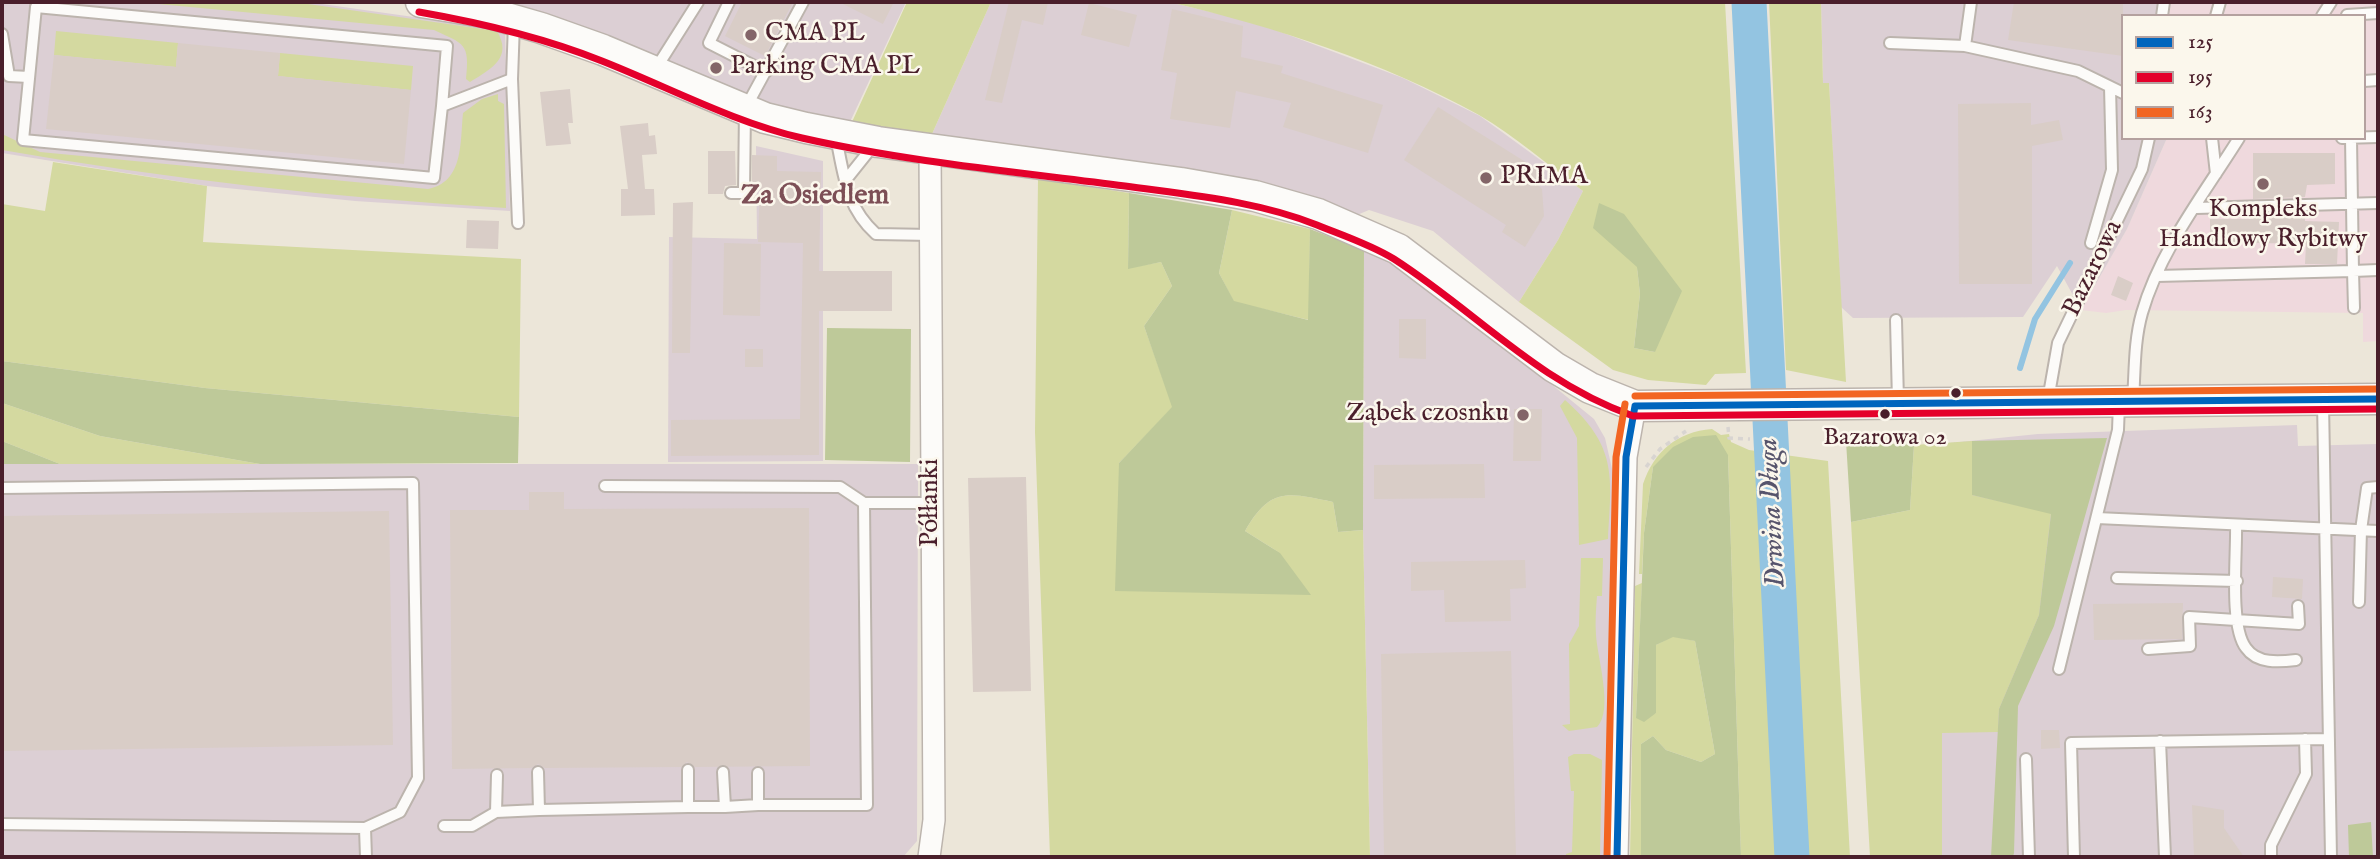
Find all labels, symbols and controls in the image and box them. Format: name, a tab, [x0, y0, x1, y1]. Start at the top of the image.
legend	[2121, 14, 2366, 140]
place label: CMA PL	[765, 19, 865, 51]
marker: CMA PL	[743, 27, 759, 43]
text: 125	[2188, 29, 2213, 56]
place label: Parking CMA PL	[730, 52, 920, 84]
marker: Parking CMA PL	[708, 60, 724, 76]
text: 195	[2188, 64, 2213, 91]
text: 163	[2188, 99, 2213, 126]
place label: PRIMA	[1500, 162, 1588, 194]
marker: PRIMA	[1478, 170, 1494, 186]
marker: Kompleks Handlowy Rybitwy	[2255, 176, 2271, 192]
district label: Za Osiedlem	[741, 180, 889, 214]
place label: Kompleks Handlowy Rybitwy	[2159, 195, 2367, 256]
street label: Bazarowa	[2057, 216, 2131, 322]
unlabelled marker	[1949, 386, 1963, 400]
place label: Ząbek czosnku	[1346, 399, 1509, 431]
marker: Ząbek czosnku	[1515, 407, 1531, 423]
marker: Bazarowa 02	[1878, 407, 1892, 421]
place label: Bazarowa 02	[1823, 425, 1947, 453]
water label: Drwina Długa	[1753, 437, 1795, 589]
street label: Półłanki	[916, 459, 948, 547]

